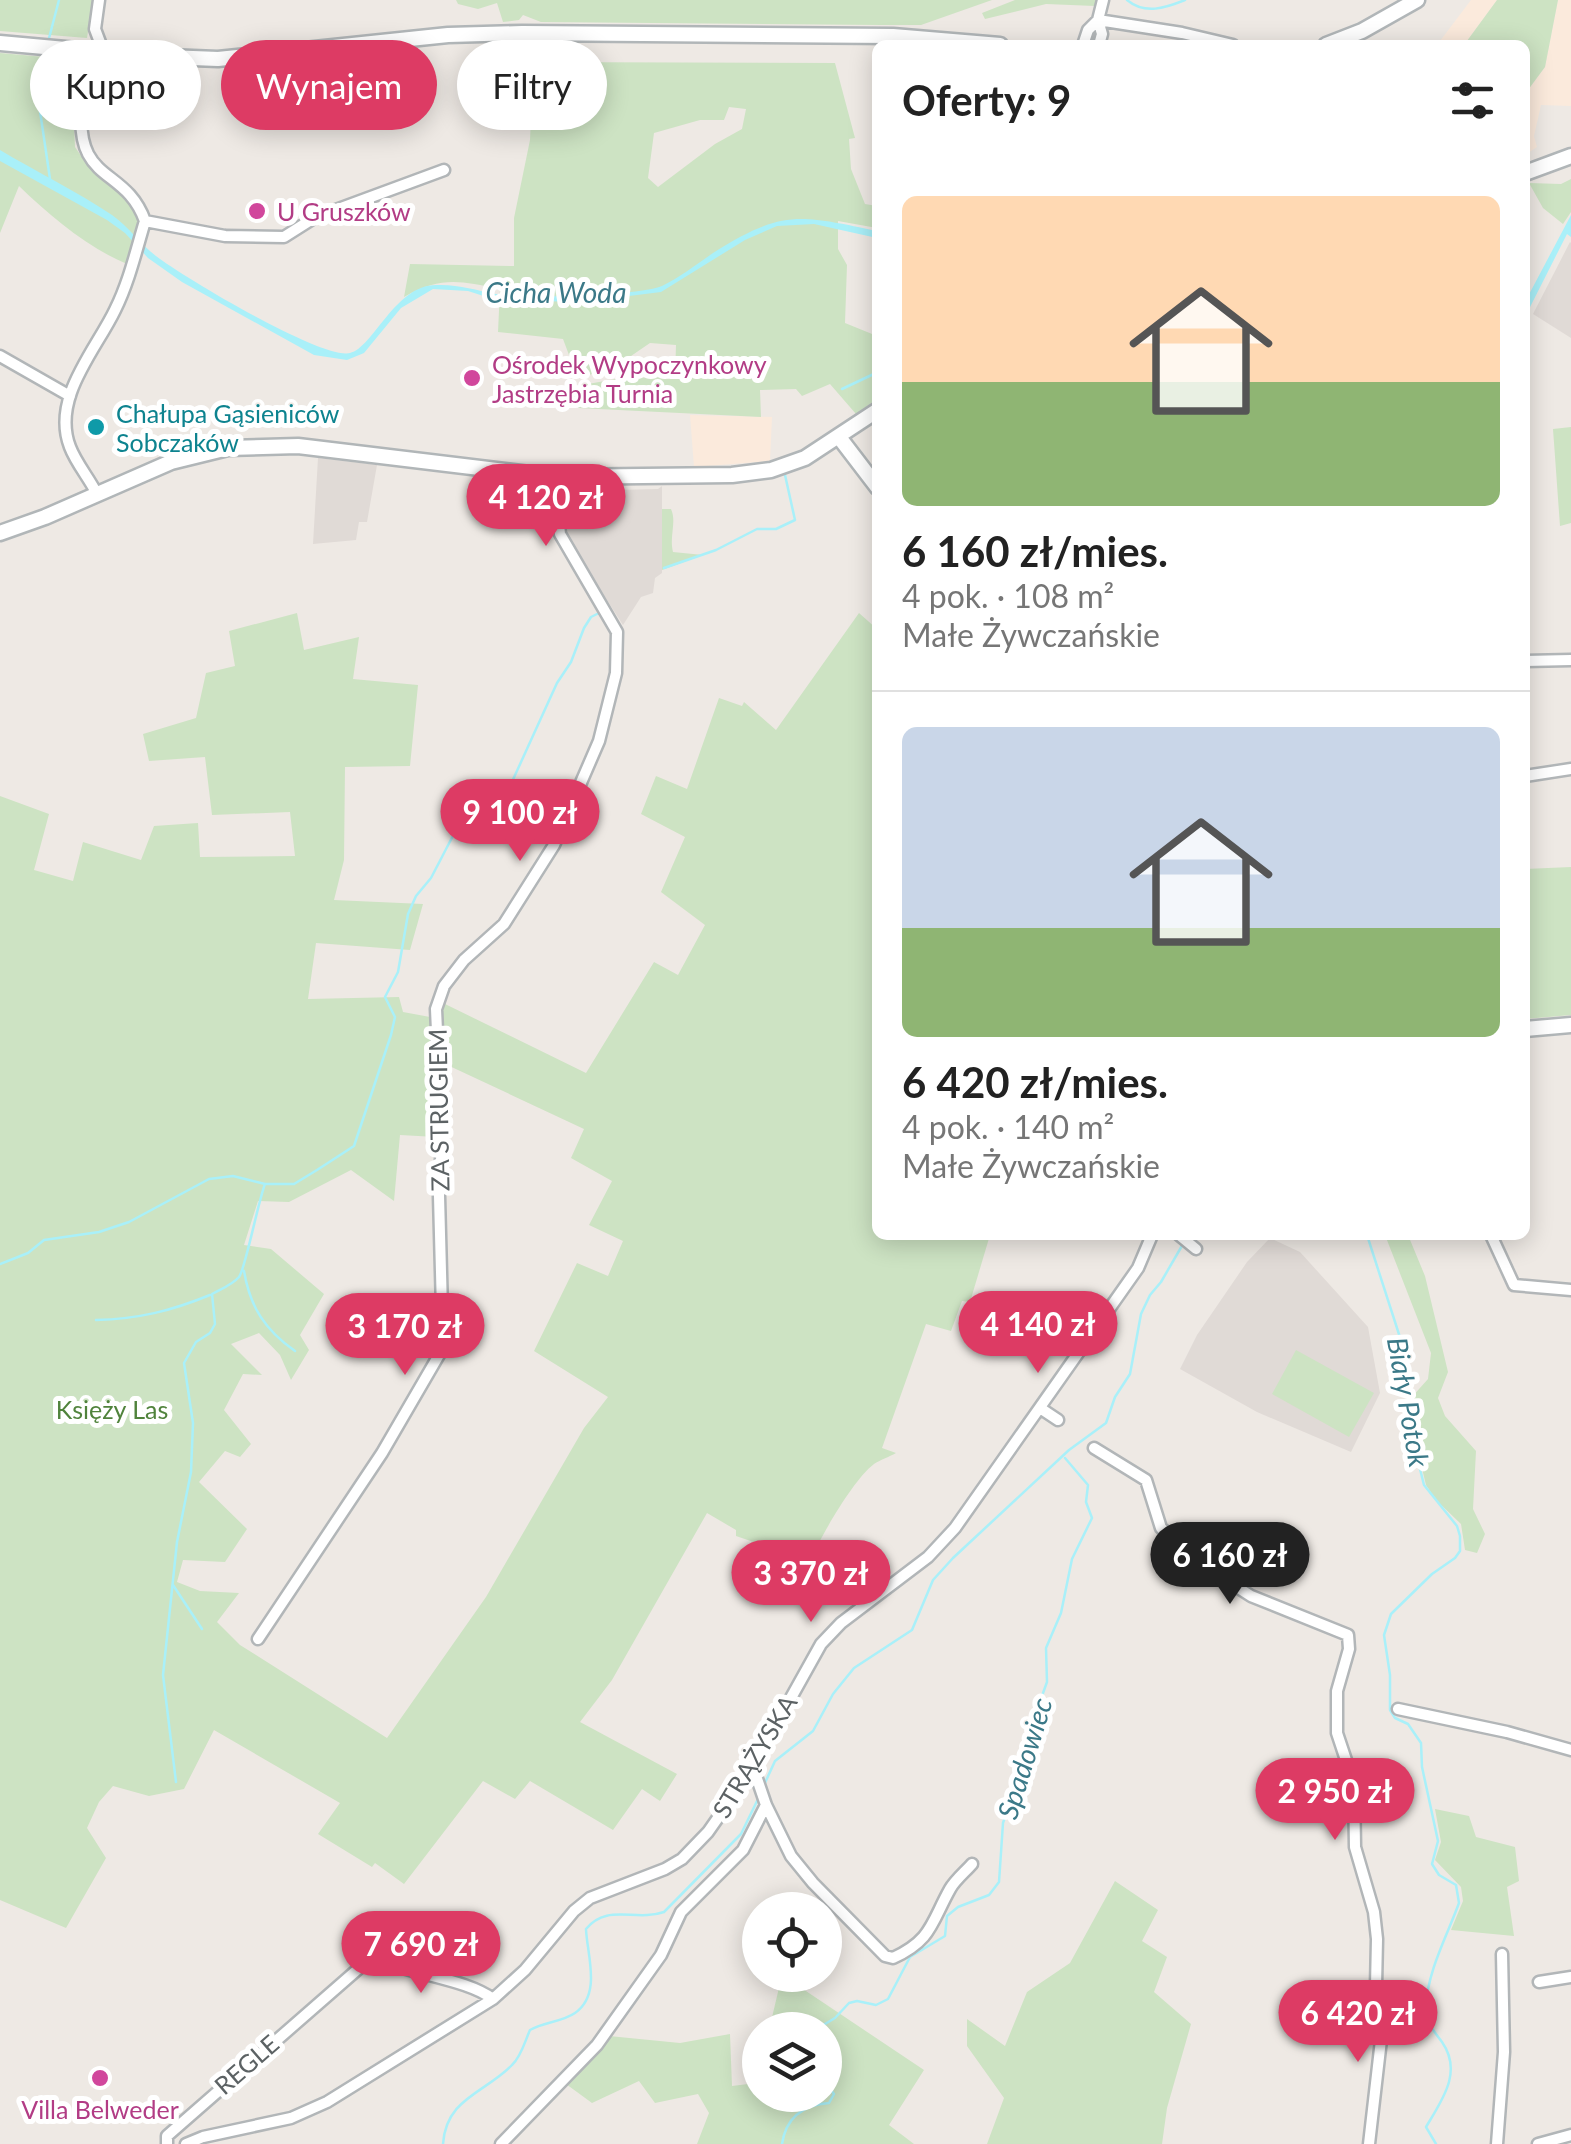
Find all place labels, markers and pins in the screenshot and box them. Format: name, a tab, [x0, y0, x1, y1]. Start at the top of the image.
place label: U Gruszków	[277, 196, 411, 226]
marker: U Gruszków	[246, 200, 268, 222]
place label: Ośrodek Wypoczynkowy Jastrzębia Turnia	[492, 349, 767, 408]
marker: Ośrodek Wypoczynkowy Jastrzębia Turnia	[461, 367, 483, 389]
place label: Chałupa Gąsieniców Sobczaków	[116, 398, 340, 457]
marker: Chałupa Gąsieniców Sobczaków	[85, 416, 107, 438]
pin: 4 120 zł	[443, 464, 649, 549]
pin: 9 100 zł	[417, 779, 623, 864]
pin: 4 140 zł	[935, 1291, 1141, 1376]
pin: 3 170 zł	[302, 1293, 508, 1378]
pin: 6 160 zł	[1127, 1522, 1333, 1607]
pin: 3 370 zł	[708, 1540, 914, 1625]
pin: 2 950 zł	[1232, 1758, 1438, 1843]
pin: 7 690 zł	[318, 1911, 524, 1996]
pin: 6 420 zł	[1255, 1980, 1461, 2065]
marker: Villa Belweder	[89, 2067, 111, 2089]
place label: Villa Belweder	[21, 2094, 179, 2124]

